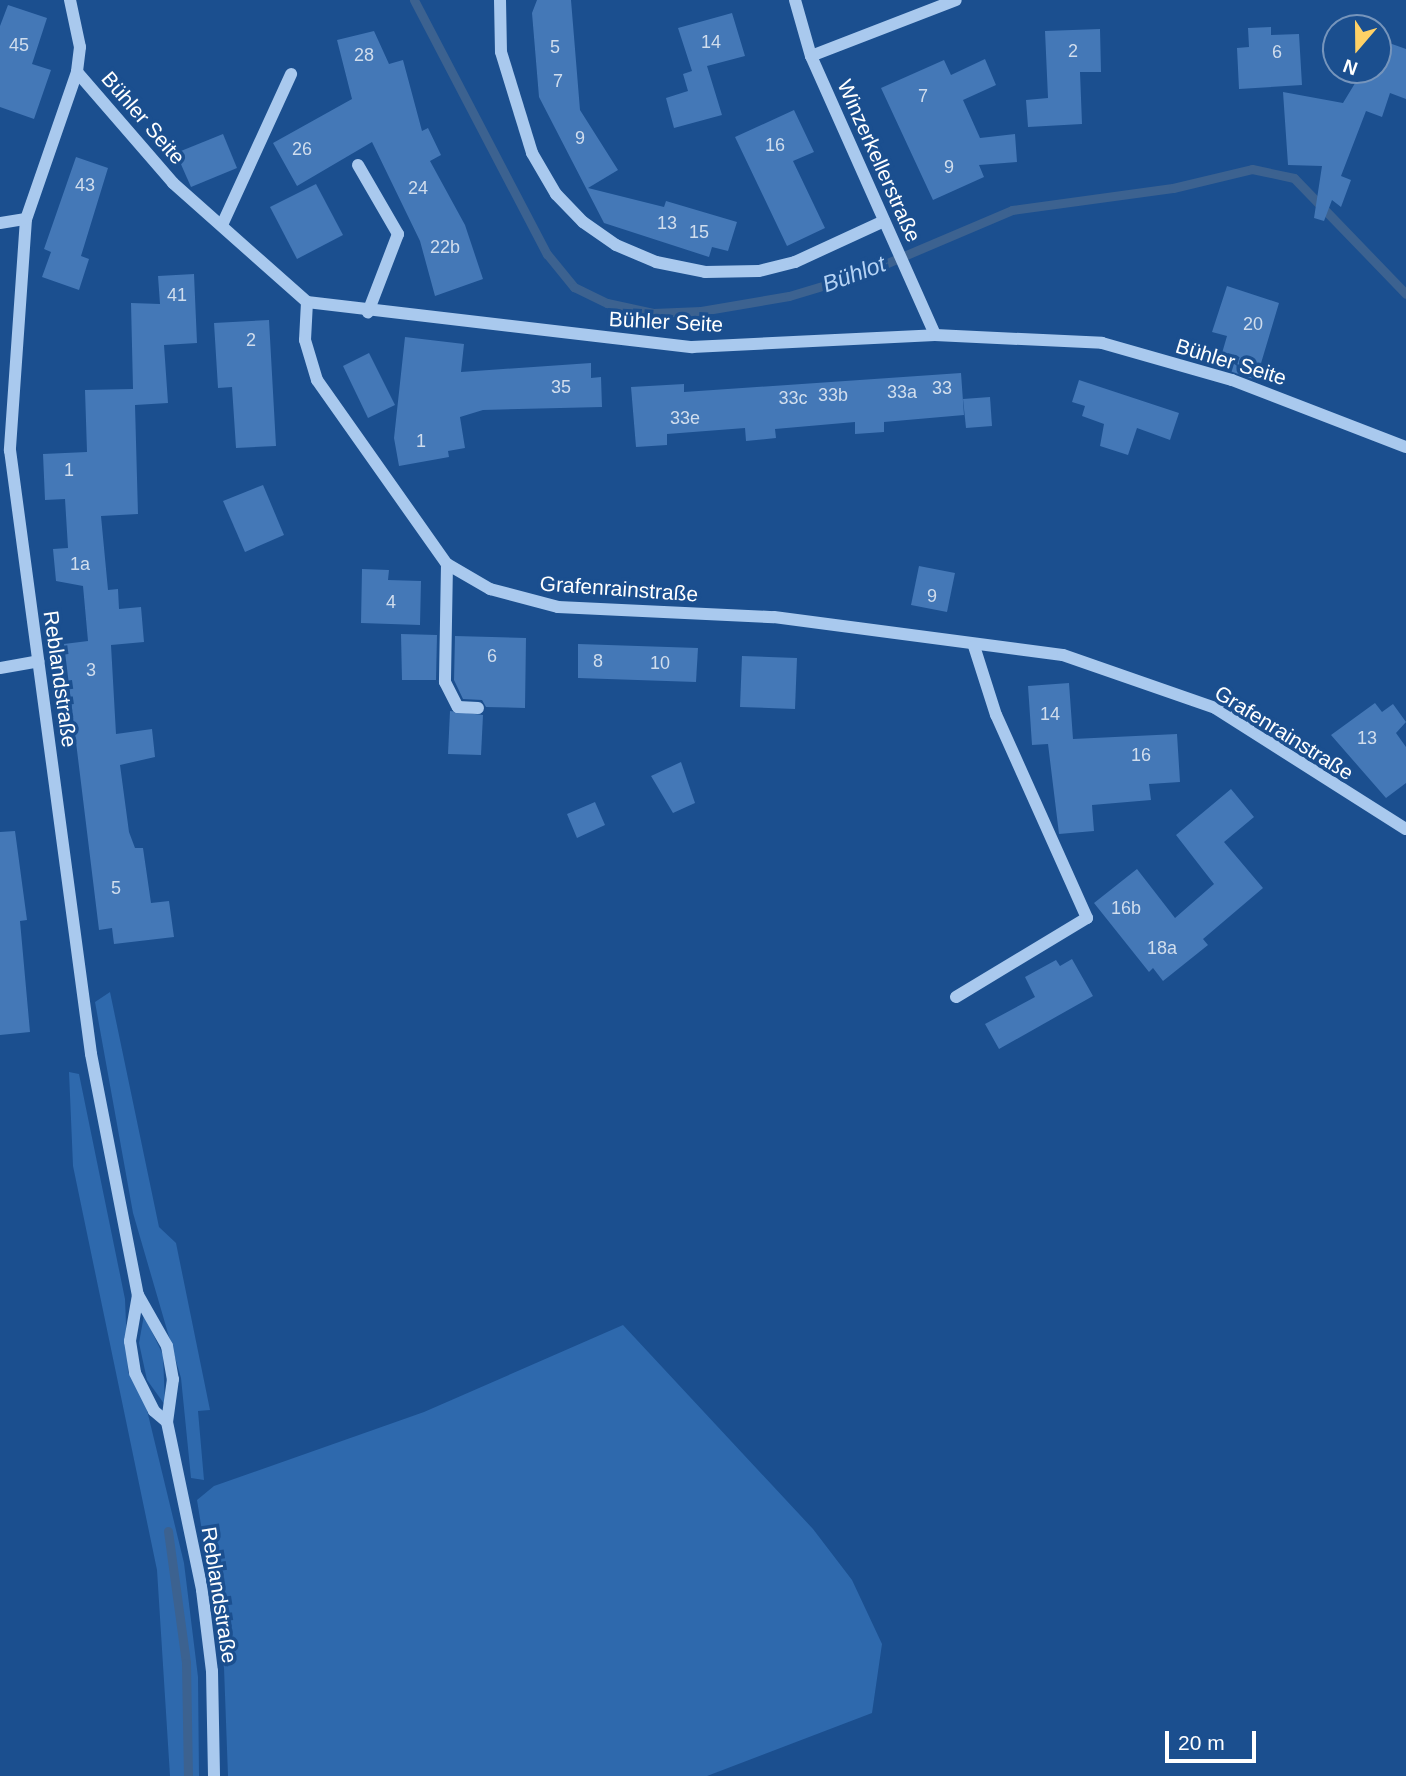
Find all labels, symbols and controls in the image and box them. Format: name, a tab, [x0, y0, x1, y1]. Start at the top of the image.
north arrow	[1322, 14, 1392, 84]
house number: 14	[701, 31, 721, 53]
house number: 45	[9, 34, 29, 56]
house number: 5	[550, 36, 560, 58]
house number: 2	[1068, 40, 1078, 62]
house number: 6	[1272, 41, 1282, 63]
house number: 28	[354, 44, 374, 66]
text: N	[1340, 55, 1360, 80]
street label: Bühler Seite	[96, 67, 190, 169]
house number: 7	[553, 70, 563, 92]
street label: Winzerkellerstraße	[832, 76, 926, 246]
house number: 7	[918, 85, 928, 107]
house number: 9	[575, 127, 585, 149]
house number: 16	[765, 134, 785, 156]
house number: 26	[292, 138, 312, 160]
house number: 9	[944, 156, 954, 178]
house number: 43	[75, 174, 95, 196]
house number: 24	[408, 177, 428, 199]
house number: 13	[657, 212, 677, 234]
house number: 15	[689, 221, 709, 243]
house number: 22b	[430, 236, 460, 258]
water label: Bühlot	[819, 250, 889, 298]
house number: 41	[167, 284, 187, 306]
street label: Bühler Seite	[608, 306, 724, 338]
house number: 20	[1243, 313, 1263, 335]
house number: 2	[246, 329, 256, 351]
street label: Bühler Seite	[1173, 333, 1289, 391]
house number: 35	[551, 376, 571, 398]
house number: 33	[932, 377, 952, 399]
house number: 33a	[887, 381, 917, 403]
house number: 33b	[818, 384, 848, 406]
house number: 33c	[778, 387, 808, 409]
house number: 33e	[670, 407, 700, 429]
house number: 1	[416, 430, 426, 452]
house number: 1	[64, 459, 74, 481]
house number: 1a	[70, 553, 90, 575]
street label: Grafenrainstraße	[539, 571, 699, 607]
house number: 9	[927, 585, 937, 607]
house number: 4	[386, 591, 396, 613]
street label: Reblandstraße	[38, 609, 82, 749]
house number: 6	[487, 645, 497, 667]
house number: 8	[593, 650, 603, 672]
house number: 10	[650, 652, 670, 674]
house number: 3	[86, 659, 96, 681]
street label: Grafenrainstraße	[1210, 680, 1358, 786]
house number: 14	[1040, 703, 1060, 725]
house number: 13	[1357, 727, 1377, 749]
house number: 16	[1131, 744, 1151, 766]
house number: 5	[111, 877, 121, 899]
house number: 16b	[1111, 897, 1141, 919]
house number: 18a	[1147, 937, 1177, 959]
street label: Reblandstraße	[196, 1525, 242, 1665]
scale bar	[1168, 1716, 1259, 1760]
text: 20 m	[1178, 1731, 1225, 1754]

